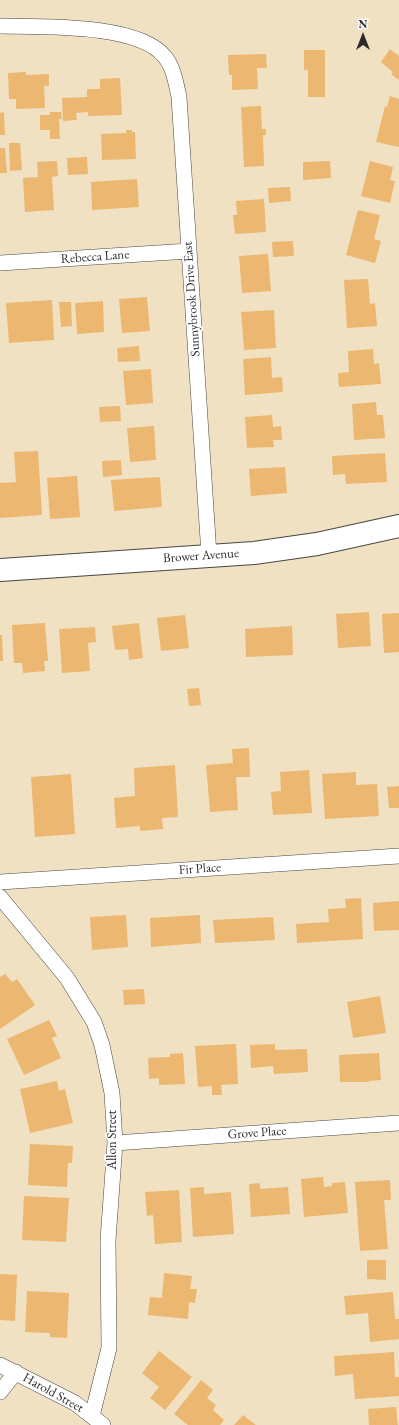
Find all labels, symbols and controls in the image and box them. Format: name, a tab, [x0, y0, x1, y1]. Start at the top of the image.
north arrow	[343, 16, 383, 56]
text: N	[359, 17, 367, 31]
street label: Sunnybrook Drive East	[180, 241, 204, 357]
street label: Rebecca Lane	[60, 247, 130, 267]
street label: Brower Avenue	[162, 546, 240, 566]
street label: Fir Place	[178, 860, 222, 878]
street label: Allon Street	[104, 1110, 120, 1170]
street label: Grove Place	[227, 1123, 287, 1143]
street label: Harold Street	[20, 1370, 86, 1416]

